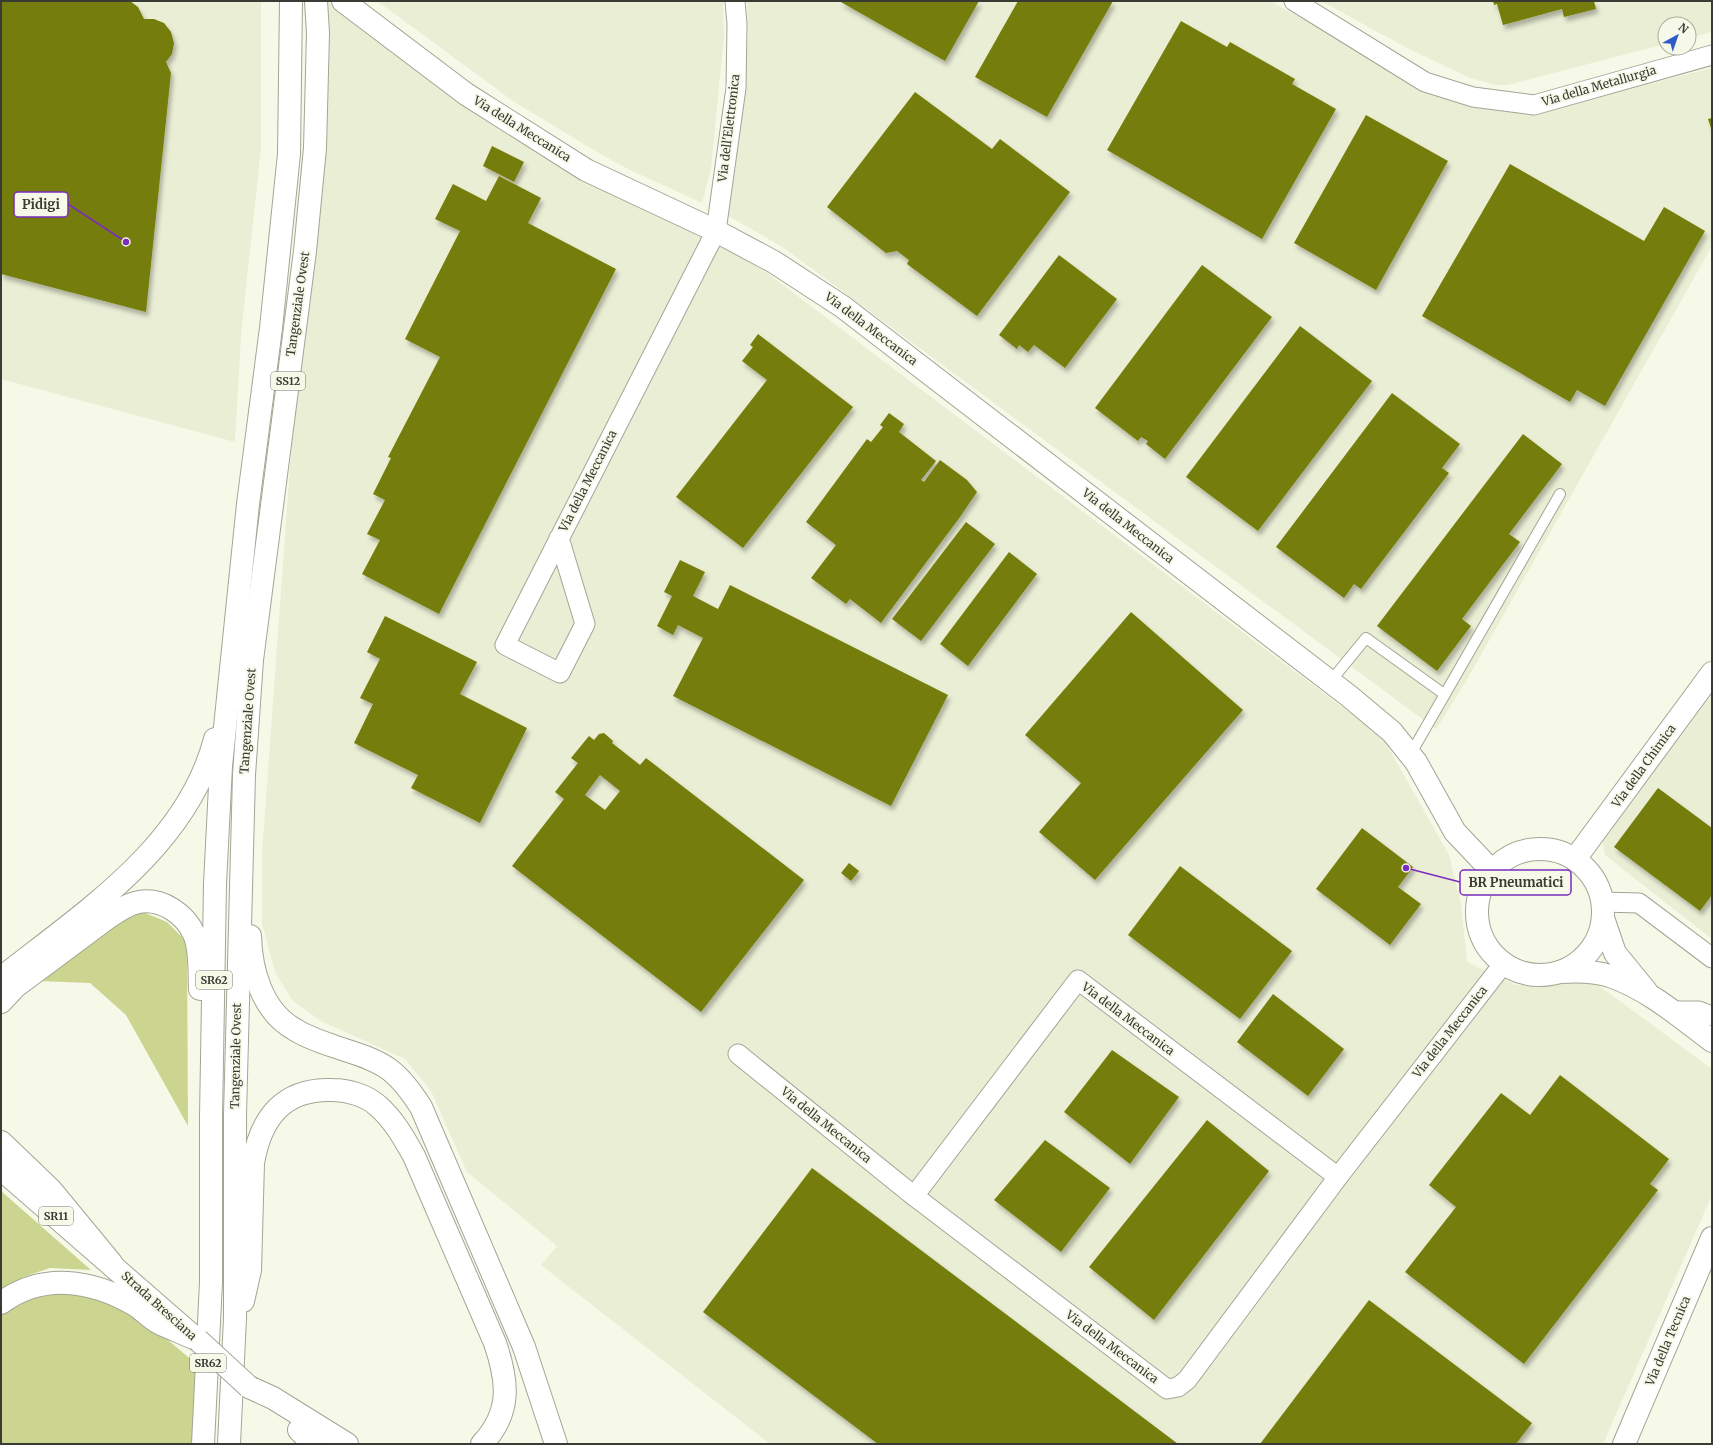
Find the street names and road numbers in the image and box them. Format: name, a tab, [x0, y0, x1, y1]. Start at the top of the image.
street label: Via della Metallurgia	[1539, 62, 1658, 109]
street label: Via dell'Elettronica	[714, 73, 743, 184]
street label: Via della Meccanica	[470, 92, 574, 165]
street label: Tangenziale Ovest	[283, 250, 312, 357]
street label: Via della Meccanica	[821, 288, 921, 369]
road number: SS12	[271, 372, 305, 390]
street label: Via della Meccanica	[555, 427, 620, 535]
street label: Via della Meccanica	[1079, 485, 1178, 566]
street label: Tangenziale Ovest	[236, 667, 259, 774]
street label: Via della Chimica	[1608, 721, 1679, 811]
road number: SR62	[196, 971, 232, 989]
street label: Via della Meccanica	[1078, 978, 1178, 1059]
street label: Via della Meccanica	[1409, 982, 1490, 1081]
street label: Tangenziale Ovest	[227, 1003, 244, 1109]
street label: Via della Meccanica	[777, 1083, 875, 1166]
road number: SR11	[39, 1207, 73, 1225]
street label: Strada Bresciana	[119, 1268, 201, 1344]
street label: Via della Tecnica	[1641, 1293, 1693, 1389]
street label: Via della Meccanica	[1062, 1306, 1162, 1387]
road number: SR62	[190, 1354, 226, 1372]

